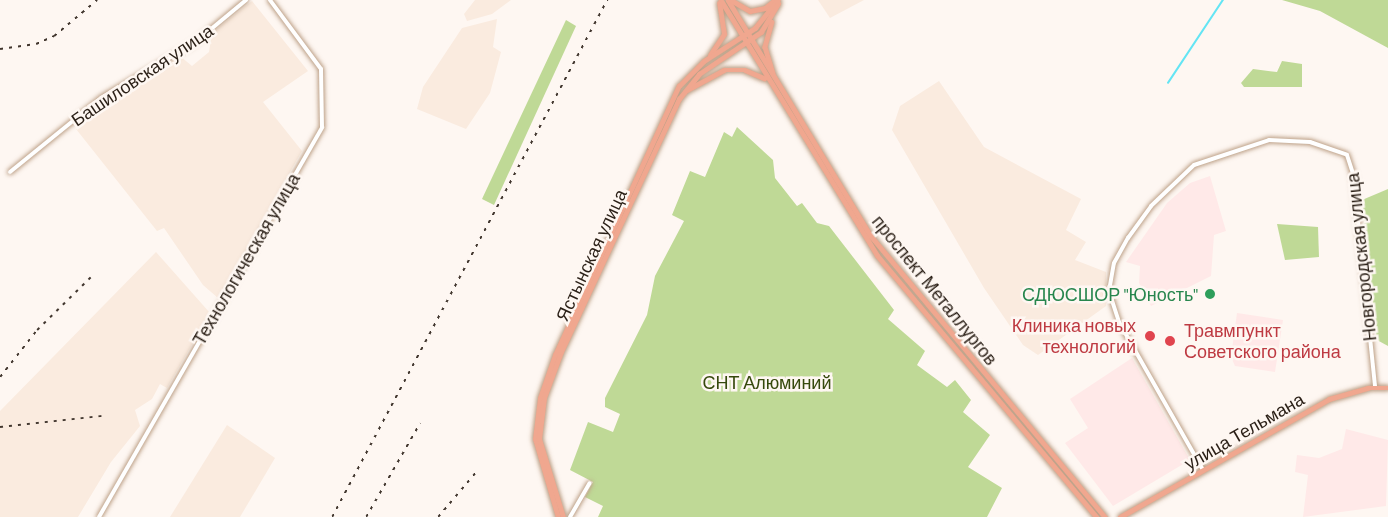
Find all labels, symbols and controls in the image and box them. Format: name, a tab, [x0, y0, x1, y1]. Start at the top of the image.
street label: Башиловская улица	[67, 19, 217, 131]
street label: Технологическая улица	[188, 169, 304, 349]
street label: Новгородская улица	[1341, 172, 1381, 342]
street label: Ястынская улица	[551, 186, 631, 324]
street label: проспект Металлургов	[868, 211, 1002, 369]
place label: СДЮСШОР "Юность"	[1022, 283, 1198, 305]
marker: СДЮСШОР "Юность"	[1203, 287, 1217, 301]
place label: Клиника новых технологий	[1012, 315, 1136, 358]
place label: Травмпункт Советского района	[1184, 320, 1341, 362]
marker: Клиника новых технологий	[1141, 327, 1159, 345]
marker: Травмпункт Советского района	[1161, 332, 1179, 350]
park label: СНТ Алюминий	[703, 371, 831, 393]
street label: улица Тельмана	[1180, 388, 1308, 474]

